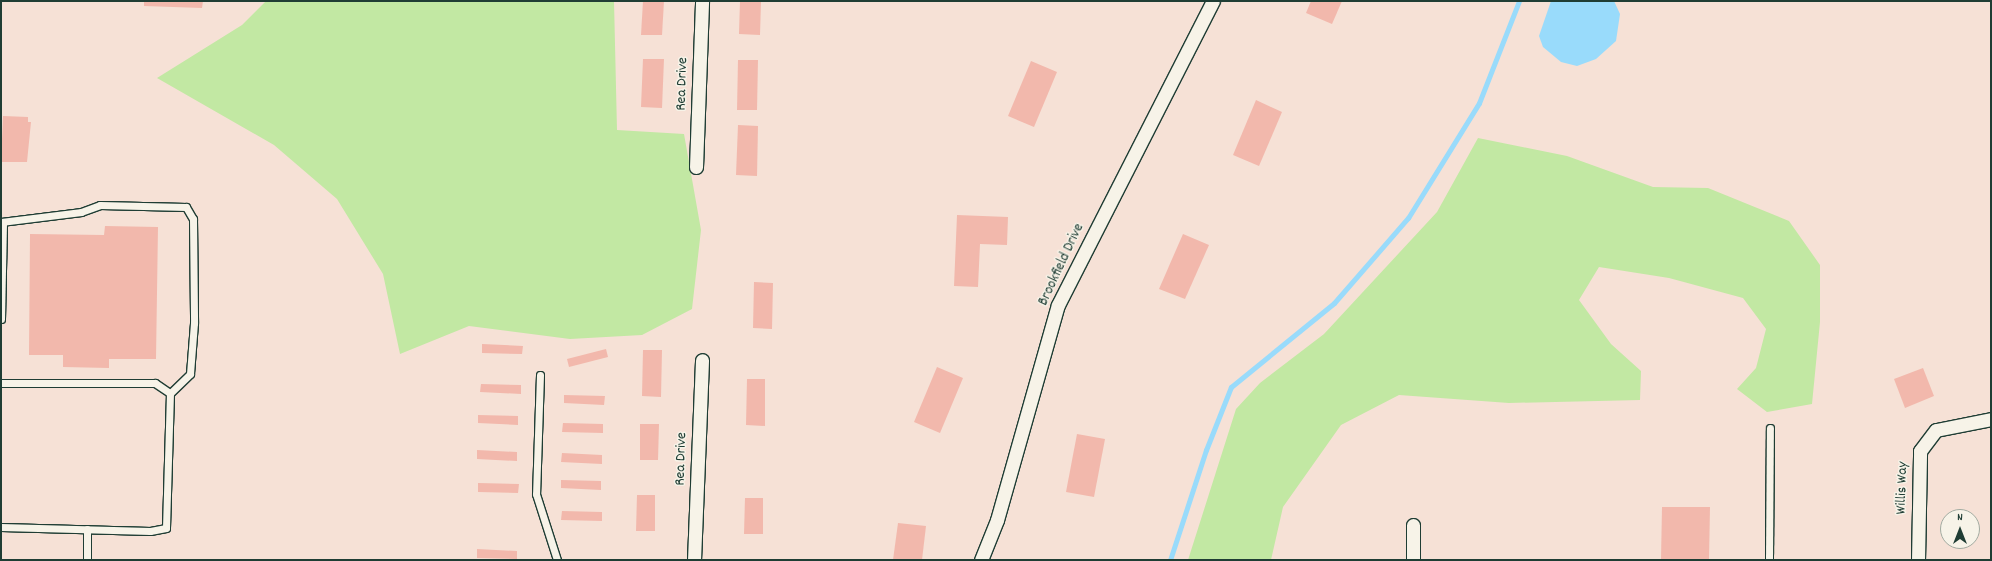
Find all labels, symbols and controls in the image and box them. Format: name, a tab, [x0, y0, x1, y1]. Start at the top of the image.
street label: Rea Drive	[673, 57, 693, 111]
street label: Brookfield Drive	[1035, 221, 1089, 309]
street label: Rea Drive	[672, 432, 692, 486]
street label: Willis Way	[1893, 461, 1913, 515]
north arrow	[1940, 509, 1980, 549]
text: N	[1957, 510, 1963, 526]

